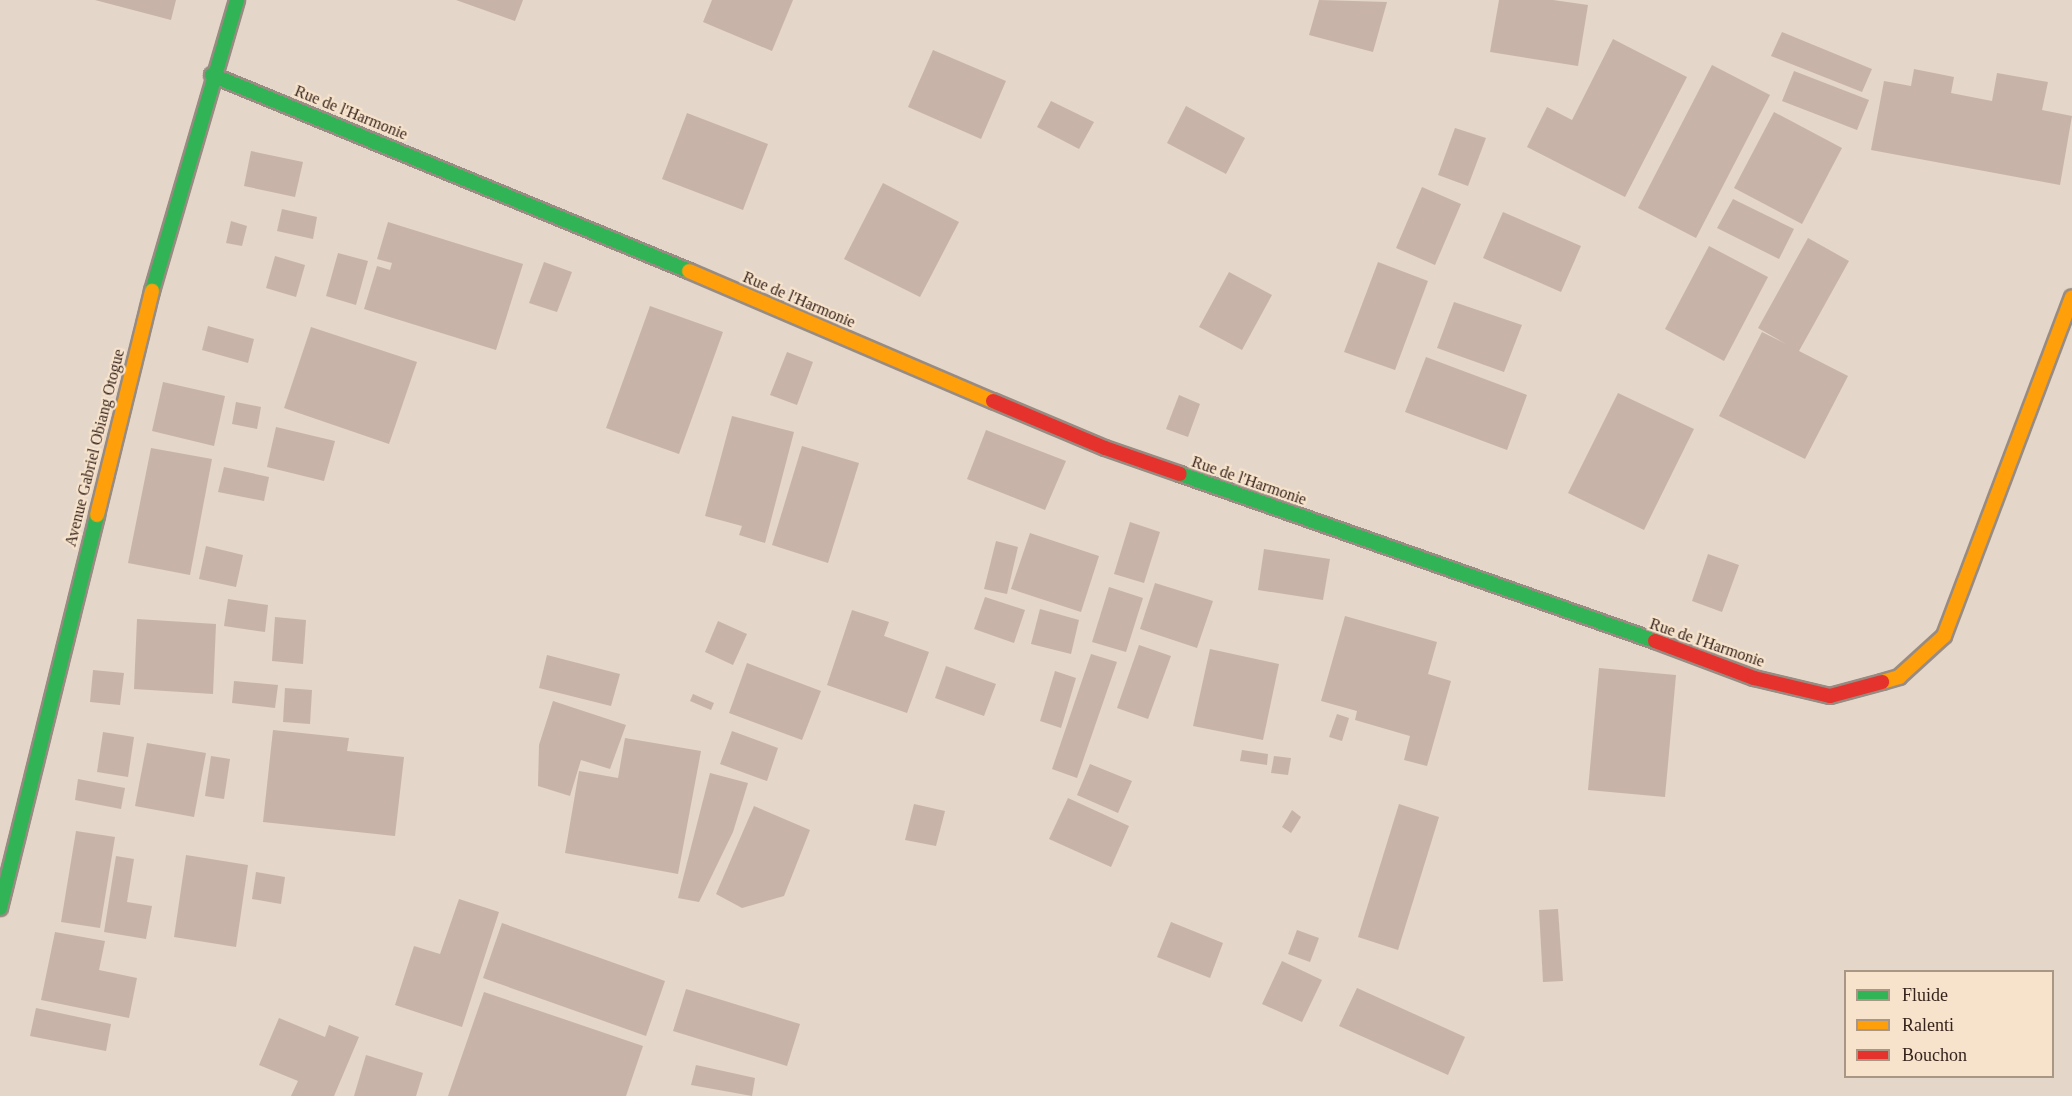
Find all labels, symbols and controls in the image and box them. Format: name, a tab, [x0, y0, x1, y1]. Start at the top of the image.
street label: Rue de l'Harmonie	[292, 82, 410, 144]
street label: Rue de l'Harmonie	[740, 268, 858, 332]
street label: Avenue Gabriel Obiang Otogue	[61, 347, 129, 549]
street label: Rue de l'Harmonie	[1189, 452, 1309, 510]
street label: Rue de l'Harmonie	[1647, 614, 1767, 672]
legend	[1844, 970, 2054, 1078]
text: Fluide	[1902, 985, 1948, 1005]
text: Ralenti	[1902, 1015, 1954, 1035]
text: Bouchon	[1902, 1045, 1967, 1065]

